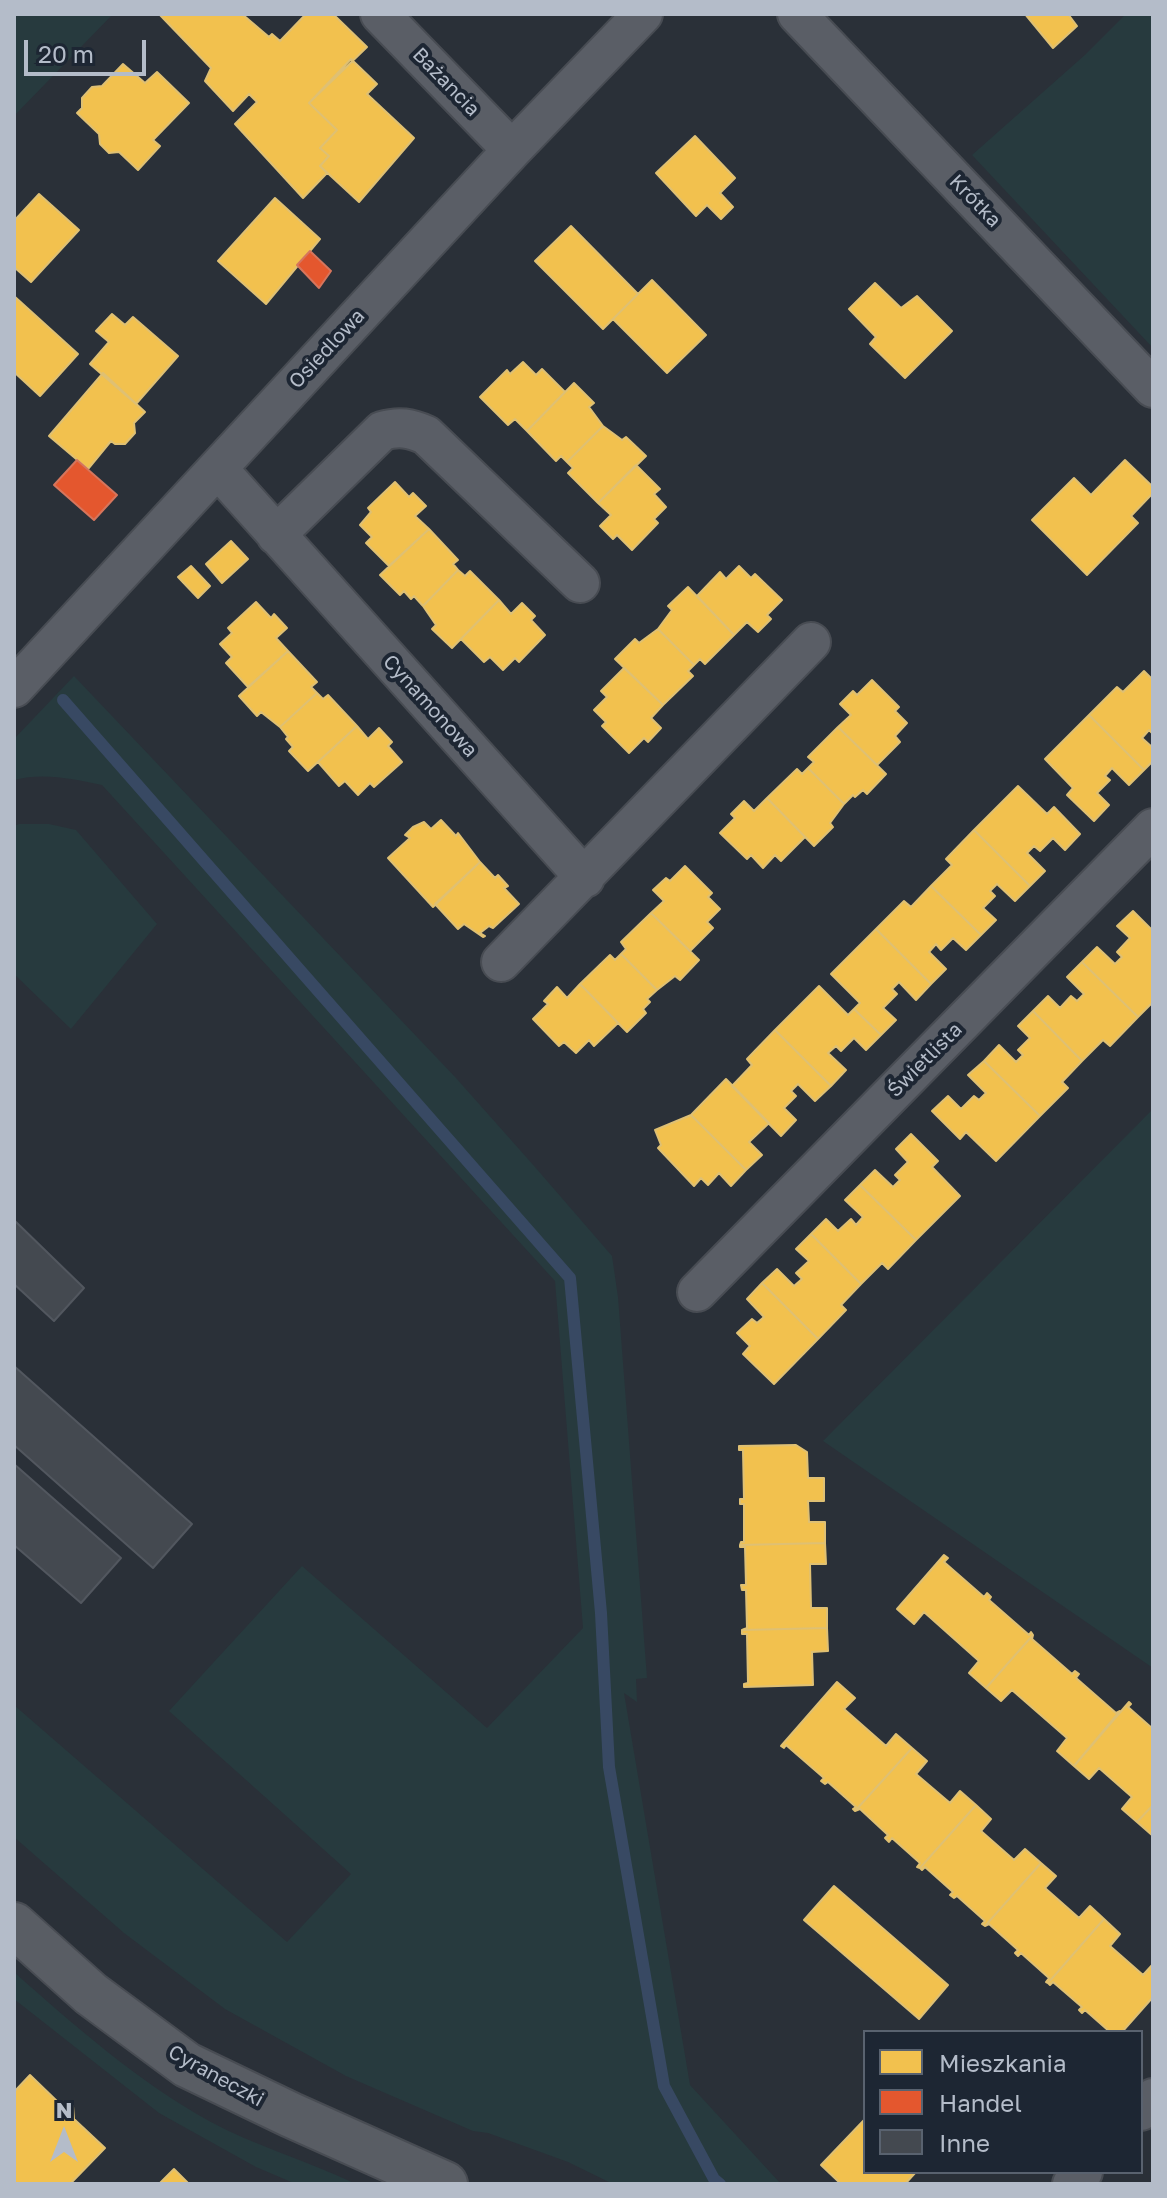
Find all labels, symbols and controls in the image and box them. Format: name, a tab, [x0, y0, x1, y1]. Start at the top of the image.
scale bar	[28, 24, 150, 74]
text: 20 m	[38, 39, 94, 68]
street label: Bażancia	[407, 43, 485, 121]
street label: Krótka	[944, 170, 1006, 232]
street label: Osiedlowa	[284, 304, 370, 394]
street label: Cynamonowa	[378, 650, 482, 762]
street label: Świetlista	[883, 1018, 967, 1102]
legend	[863, 2030, 1143, 2174]
street label: Cyraneczki	[164, 2040, 268, 2112]
text: Mieszkania	[939, 2048, 1067, 2077]
text: Handel	[939, 2088, 1022, 2117]
north arrow	[24, 2094, 104, 2174]
text: N	[56, 2096, 72, 2123]
text: Inne	[939, 2128, 990, 2157]

